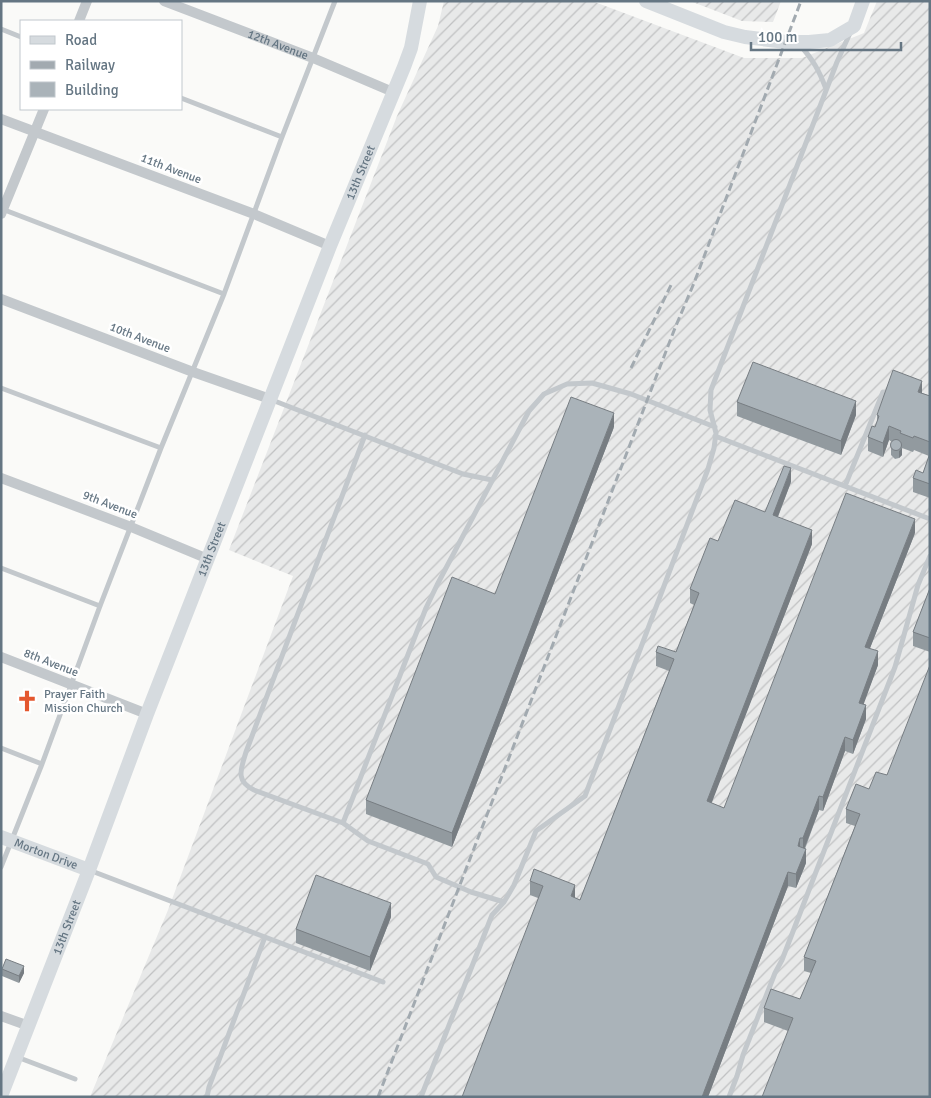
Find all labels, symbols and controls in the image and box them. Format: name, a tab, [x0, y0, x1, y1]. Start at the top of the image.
legend	[20, 20, 182, 110]
scale bar	[751, 20, 901, 52]
street label: 12th Avenue	[245, 26, 310, 63]
text: 100 m	[758, 28, 798, 46]
text: Road	[65, 31, 97, 49]
text: Railway	[65, 56, 115, 74]
text: Building	[65, 81, 119, 99]
street label: 13th Street	[342, 143, 378, 202]
street label: 11th Avenue	[138, 151, 204, 187]
street label: 10th Avenue	[107, 320, 173, 356]
street label: 9th Avenue	[81, 488, 139, 522]
street label: 13th Street	[194, 520, 229, 579]
street label: 8th Avenue	[22, 646, 80, 680]
place label: Prayer Faith Mission Church	[44, 687, 123, 716]
church icon: Prayer Faith Mission Church	[14, 688, 40, 714]
street label: Morton Drive	[12, 835, 80, 873]
street label: 13th Street	[49, 898, 84, 957]

